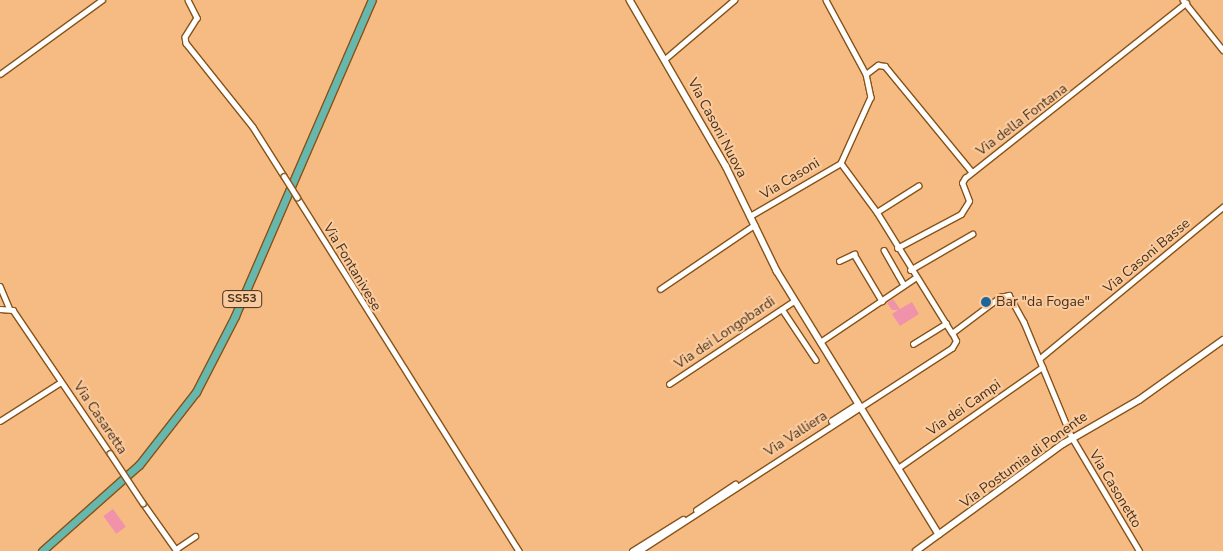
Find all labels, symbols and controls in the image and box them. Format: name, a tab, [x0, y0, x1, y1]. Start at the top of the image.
street label: Via Casoni Nuova	[684, 75, 750, 181]
street label: Via della Fontana	[973, 80, 1071, 160]
street label: Via Casoni	[757, 155, 823, 203]
street label: Via Casoni Basse	[1100, 215, 1194, 297]
street label: Via Fontanivese	[319, 220, 385, 314]
road number: SS53	[222, 290, 262, 308]
street label: Via dei Longobardi	[672, 293, 778, 373]
place label: Bar "da Fogae"	[996, 294, 1090, 310]
marker: Bar "da Fogae"	[980, 296, 992, 308]
street label: Via dei Campi	[924, 376, 1004, 440]
street label: Via Casaretta	[70, 378, 130, 458]
street label: Via Valliera	[761, 407, 831, 461]
street label: Via Postumia di Ponente	[957, 408, 1091, 512]
street label: Via Casonetto	[1085, 447, 1145, 531]

